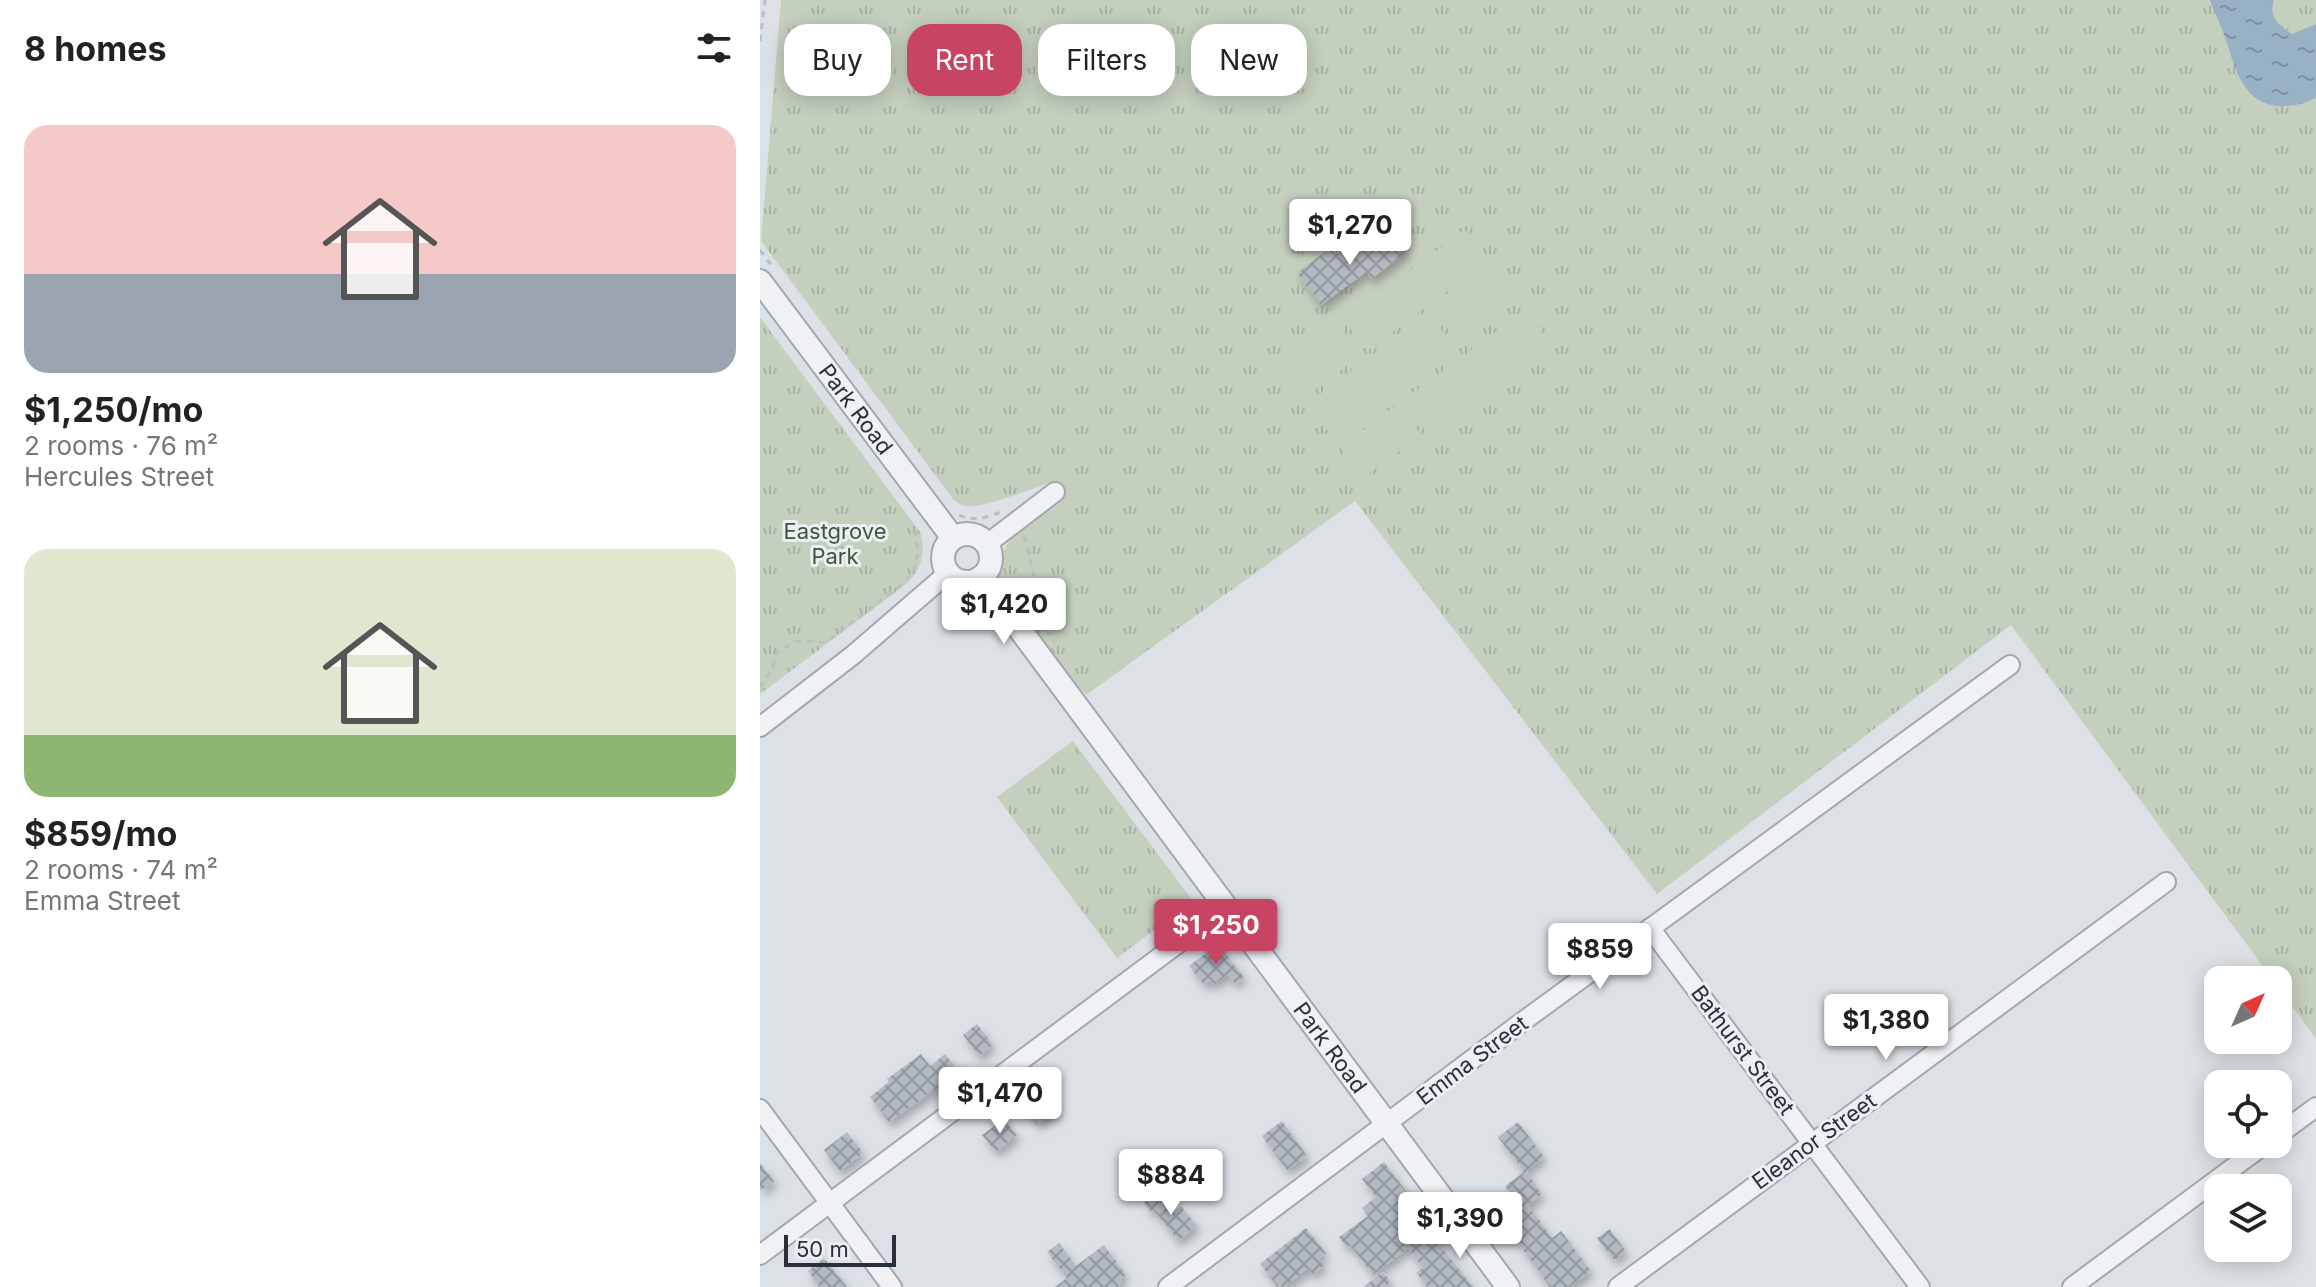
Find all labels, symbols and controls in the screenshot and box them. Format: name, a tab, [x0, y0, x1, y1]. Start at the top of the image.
chip: Buy	[784, 24, 891, 96]
chip: Rent	[907, 24, 1022, 96]
chip: Filters	[1038, 24, 1175, 96]
chip: New	[1191, 24, 1307, 96]
icon: filters	[692, 26, 736, 70]
text: 8 homes	[24, 28, 167, 69]
icon: home	[308, 177, 452, 321]
pin: $1,270	[1285, 199, 1415, 267]
text: $1,270	[1307, 209, 1393, 240]
street label: Park Road	[814, 359, 898, 459]
text: $1,250/mo	[24, 389, 203, 430]
text: 2 rooms · 76 m²	[24, 430, 218, 461]
text: Hercules Street	[24, 461, 214, 492]
park label: Eastgrove Park	[783, 518, 887, 569]
pin: $1,420	[939, 578, 1069, 646]
text: $1,420	[960, 588, 1048, 619]
icon: home	[308, 601, 452, 745]
text: $859/mo	[24, 813, 177, 854]
text: 2 rooms · 74 m²	[24, 854, 218, 885]
text: Emma Street	[24, 885, 180, 916]
pin: $1,250	[1151, 899, 1281, 967]
text: $1,250	[1172, 909, 1260, 940]
pin: $859	[1553, 923, 1647, 991]
text: $859	[1566, 933, 1634, 964]
north arrow	[2204, 966, 2292, 1054]
map controls	[2204, 966, 2292, 1262]
street label: Bathurst Street	[1686, 980, 1800, 1120]
pin: $1,380	[1821, 994, 1951, 1062]
street label: Park Road	[1288, 997, 1372, 1098]
text: $1,380	[1842, 1004, 1930, 1035]
street label: Emma Street	[1411, 1010, 1533, 1110]
pin: $1,470	[935, 1067, 1065, 1135]
button: locate	[2204, 1070, 2292, 1158]
text: $1,470	[957, 1077, 1043, 1108]
street label: Eleanor Street	[1747, 1087, 1881, 1195]
pin: $884	[1124, 1149, 1218, 1217]
text: $884	[1137, 1159, 1205, 1190]
button: layers	[2204, 1174, 2292, 1262]
pin: $1,390	[1395, 1192, 1525, 1260]
text: $1,390	[1416, 1202, 1504, 1233]
scale bar	[784, 1231, 896, 1267]
text: 50 m	[796, 1236, 849, 1262]

